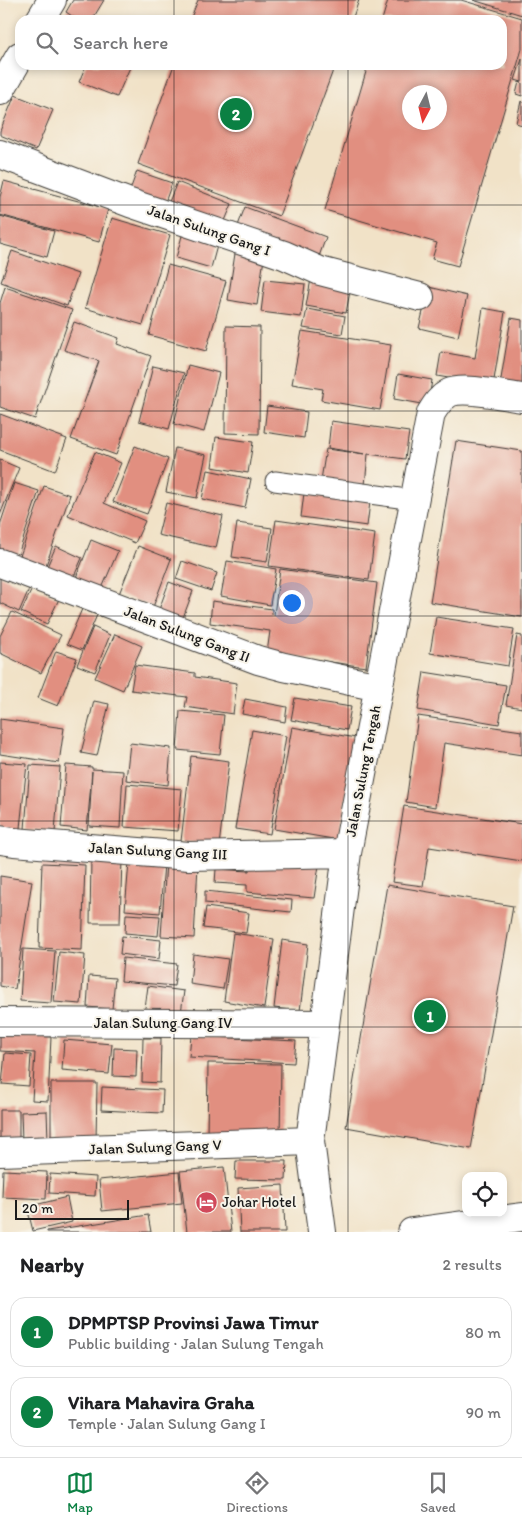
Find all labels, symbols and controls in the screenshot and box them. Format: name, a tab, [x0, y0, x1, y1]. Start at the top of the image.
search box	[15, 15, 507, 70]
icon: search	[33, 29, 61, 57]
text: Search here	[73, 31, 168, 54]
north arrow	[402, 85, 447, 130]
pin: 2	[220, 95, 252, 133]
street label: Jalan Sulung Gang I	[145, 200, 273, 260]
your location	[279, 590, 305, 616]
street label: Jalan Sulung Gang II	[122, 602, 252, 666]
street label: Jalan Sulung Tengah	[341, 703, 385, 838]
street label: Jalan Sulung Gang III	[88, 838, 228, 864]
pin: 1	[414, 997, 446, 1035]
street label: Jalan Sulung Gang IV	[94, 1014, 232, 1032]
street label: Jalan Sulung Gang V	[88, 1136, 222, 1158]
map controls	[462, 1172, 507, 1217]
button: locate	[462, 1172, 507, 1217]
hotel icon: Johar Hotel	[194, 1190, 218, 1214]
place label: Johar Hotel	[222, 1193, 297, 1211]
scale bar	[15, 1197, 129, 1220]
text: 20 m	[22, 1200, 53, 1217]
text: Nearby	[20, 1252, 84, 1277]
text: 2 results	[442, 1255, 502, 1274]
text: DPMPTSP Provinsi Jawa Timur	[68, 1311, 319, 1334]
text: 1	[33, 1323, 41, 1342]
text: 80 m	[465, 1323, 501, 1342]
text: Public building · Jalan Sulung Tengah	[68, 1334, 324, 1353]
text: Vihara Mahavira Graha	[68, 1391, 254, 1414]
text: 2	[33, 1403, 41, 1422]
text: 90 m	[466, 1403, 501, 1422]
text: Temple · Jalan Sulung Gang I	[68, 1414, 266, 1433]
tab: Map	[66, 1469, 94, 1516]
tab: Directions	[226, 1469, 288, 1516]
tab: Saved	[420, 1469, 456, 1516]

